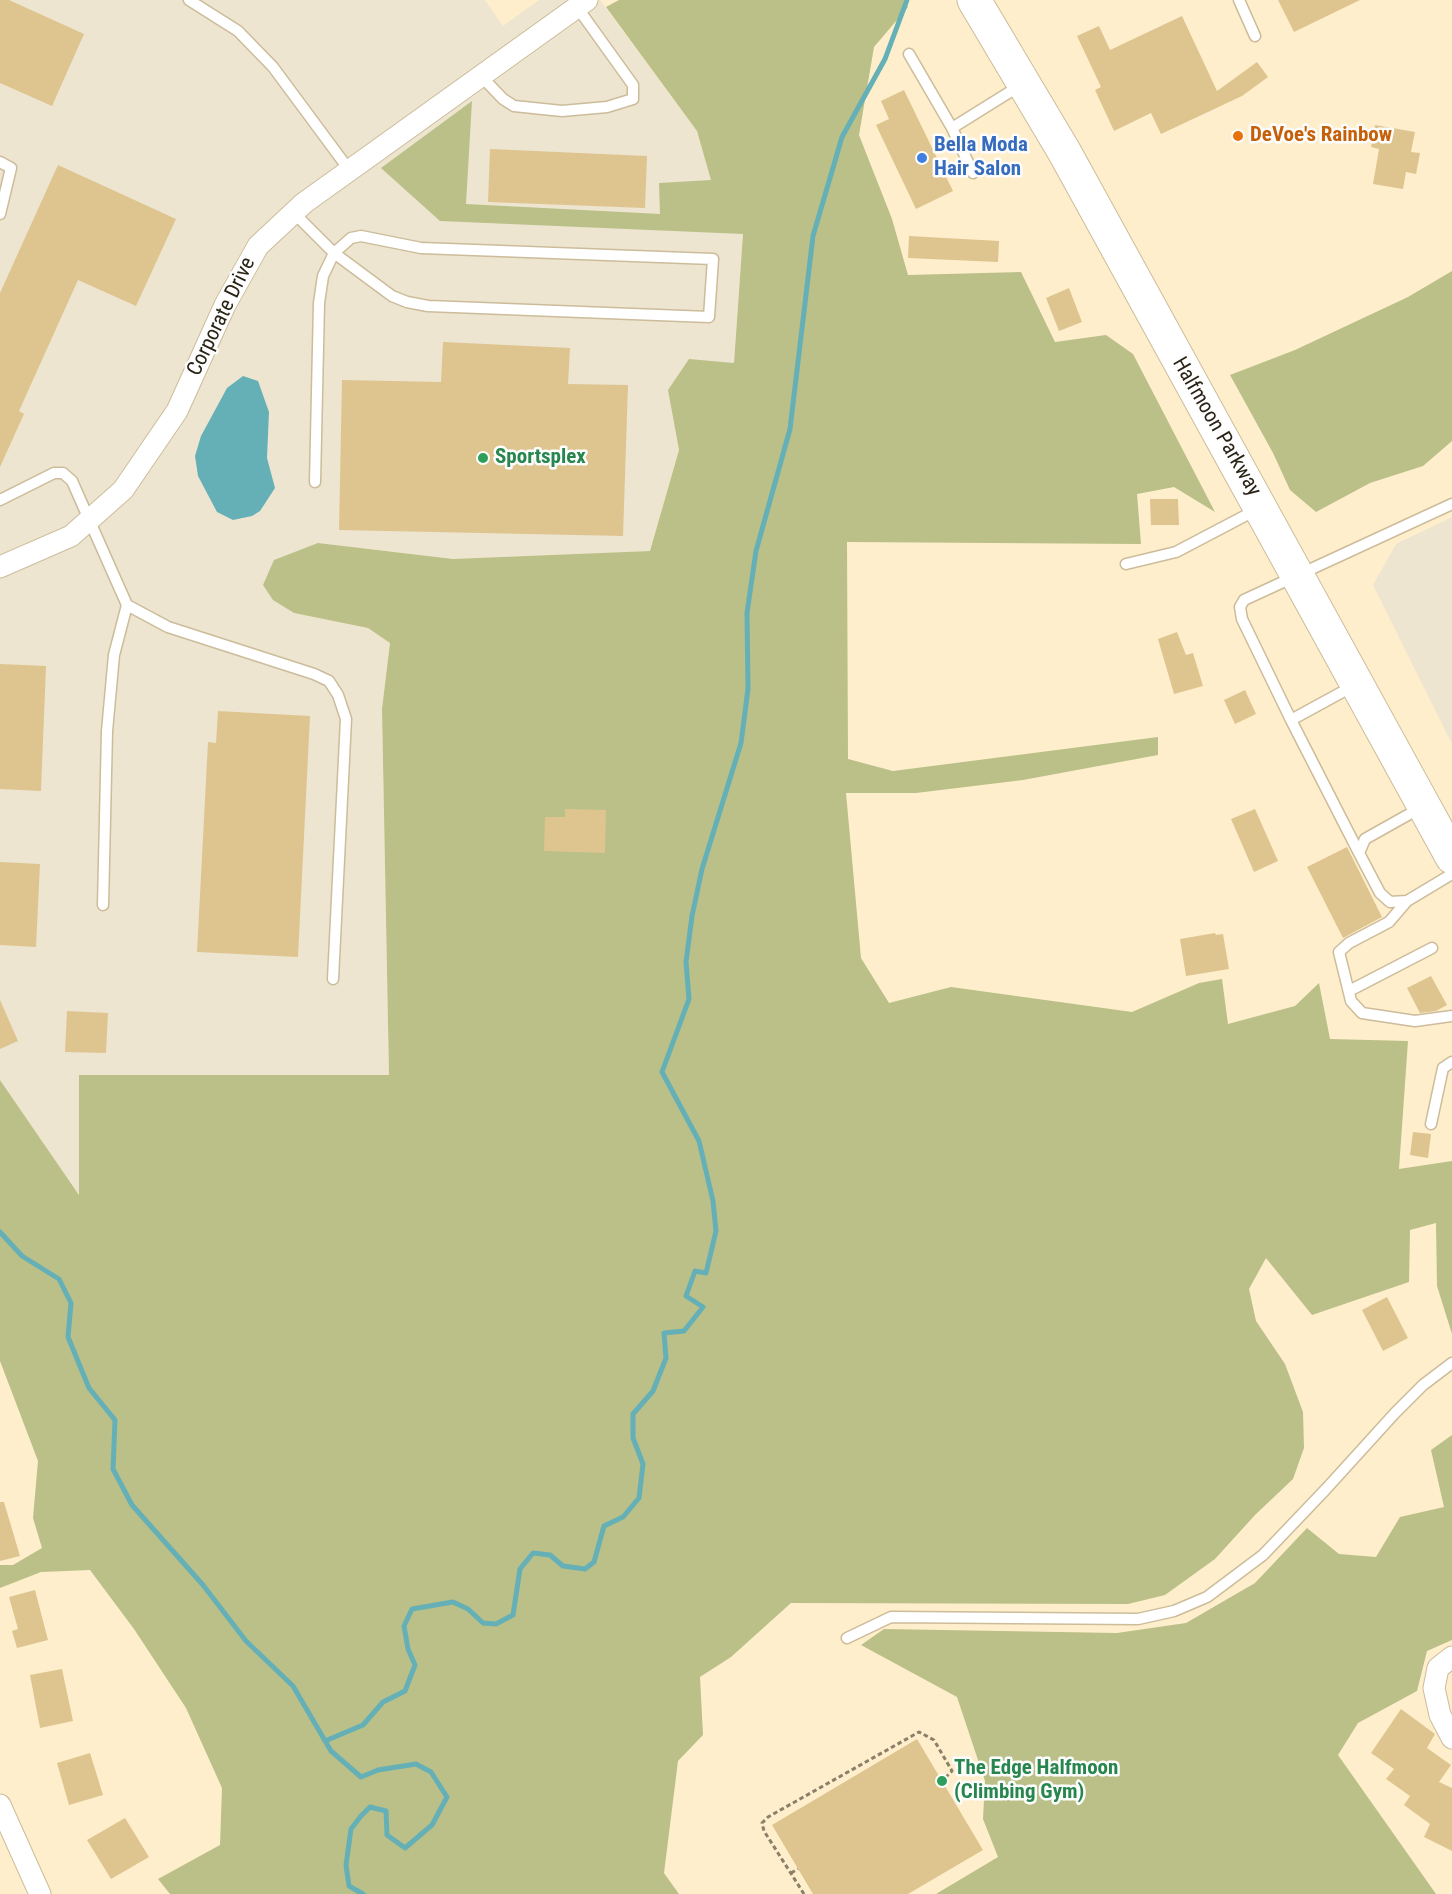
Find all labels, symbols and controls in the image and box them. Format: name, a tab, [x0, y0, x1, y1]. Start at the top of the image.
place label: DeVoe's Rainbow	[1250, 123, 1392, 149]
marker: DeVoe's Rainbow	[1231, 129, 1245, 143]
place label: Bella Moda Hair Salon	[934, 133, 1028, 183]
marker: Bella Moda Hair Salon	[915, 151, 929, 165]
street label: Corporate Drive	[182, 254, 262, 380]
street label: Halfmoon Parkway	[1166, 353, 1266, 501]
place label: Sportsplex	[495, 445, 586, 471]
marker: Sportsplex	[476, 451, 490, 465]
place label: The Edge Halfmoon (Climbing Gym)	[954, 1756, 1118, 1806]
marker: The Edge Halfmoon (Climbing Gym)	[935, 1774, 949, 1788]

